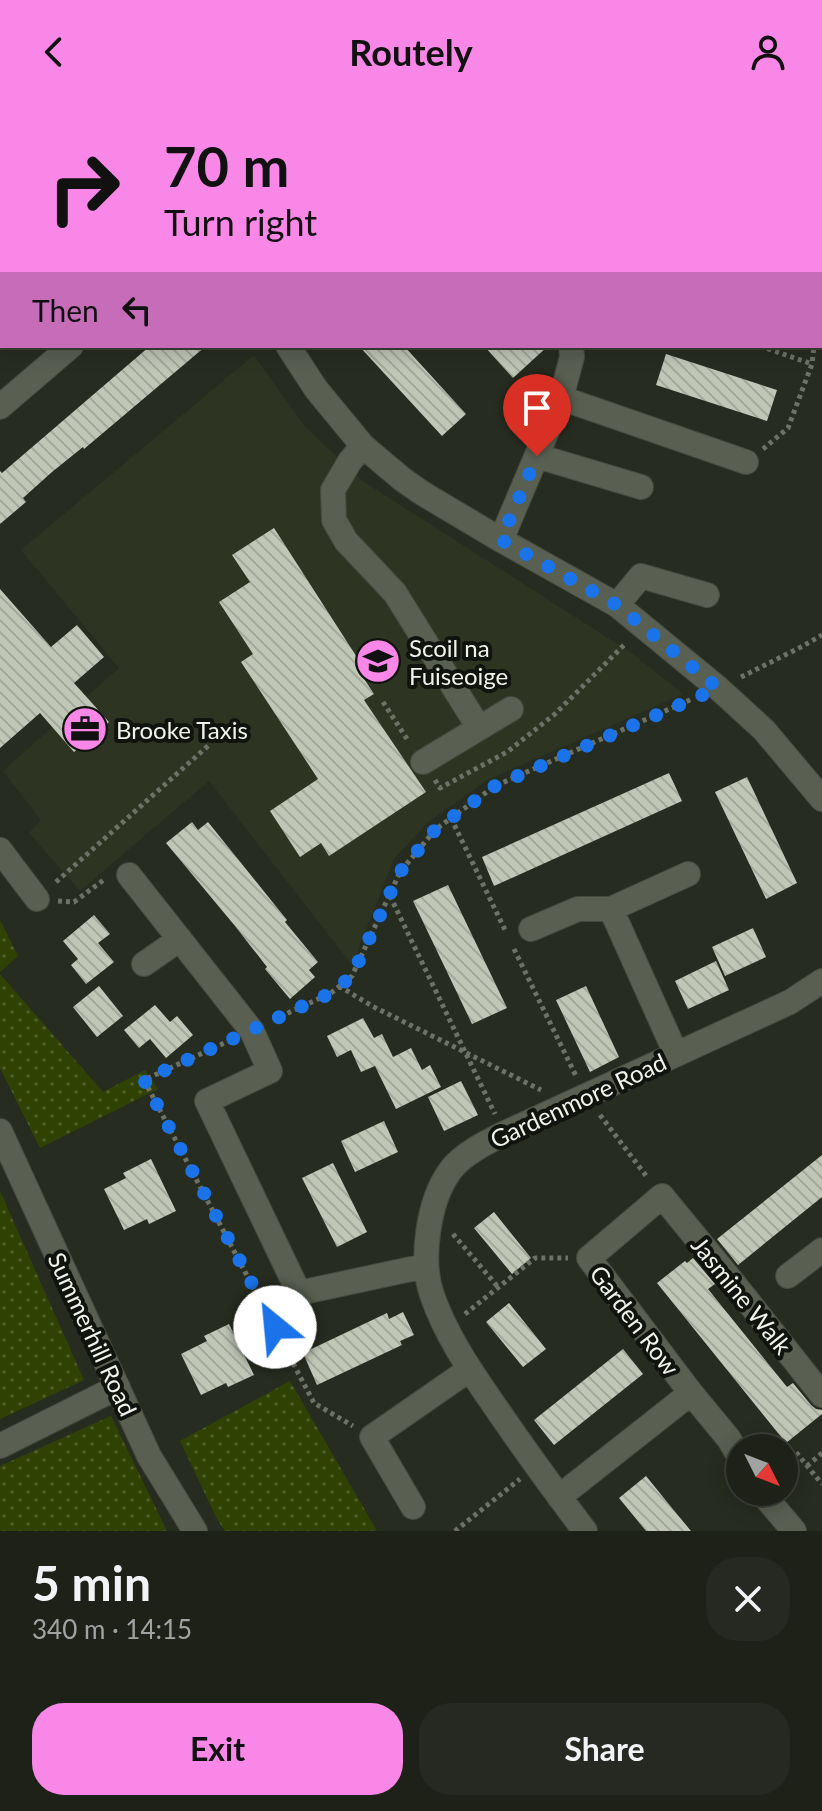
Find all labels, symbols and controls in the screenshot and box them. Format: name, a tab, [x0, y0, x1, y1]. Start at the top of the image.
icon: back	[32, 30, 76, 74]
text: Routely	[349, 30, 473, 74]
icon: person	[746, 30, 790, 74]
text: 70 m	[164, 132, 289, 199]
icon: right	[32, 136, 136, 240]
text: Turn right	[164, 200, 317, 244]
icon: left	[115, 288, 159, 332]
text: Then	[32, 292, 99, 328]
pin	[503, 374, 571, 456]
icon: arrive	[515, 386, 559, 430]
place label: Scoil na Fuiseoige	[409, 633, 508, 690]
school or university icon: Scoil na Fuiseoige	[354, 637, 402, 685]
office icon: Brooke Taxis	[61, 705, 109, 753]
place label: Brooke Taxis	[116, 715, 248, 744]
street label: Gardenmore Road	[485, 1047, 671, 1153]
street label: Jasmine Walk	[686, 1230, 799, 1360]
street label: Summerhill Road	[42, 1248, 144, 1420]
street label: Garden Row	[584, 1259, 686, 1381]
position arrow	[233, 1285, 317, 1369]
north arrow	[726, 1434, 798, 1506]
map controls	[726, 1434, 798, 1506]
text: 5 min	[32, 1554, 151, 1611]
button: close	[706, 1557, 790, 1641]
text: 340 m · 14:15	[32, 1613, 192, 1645]
button: Exit	[32, 1703, 403, 1795]
button: Share	[419, 1703, 790, 1795]

